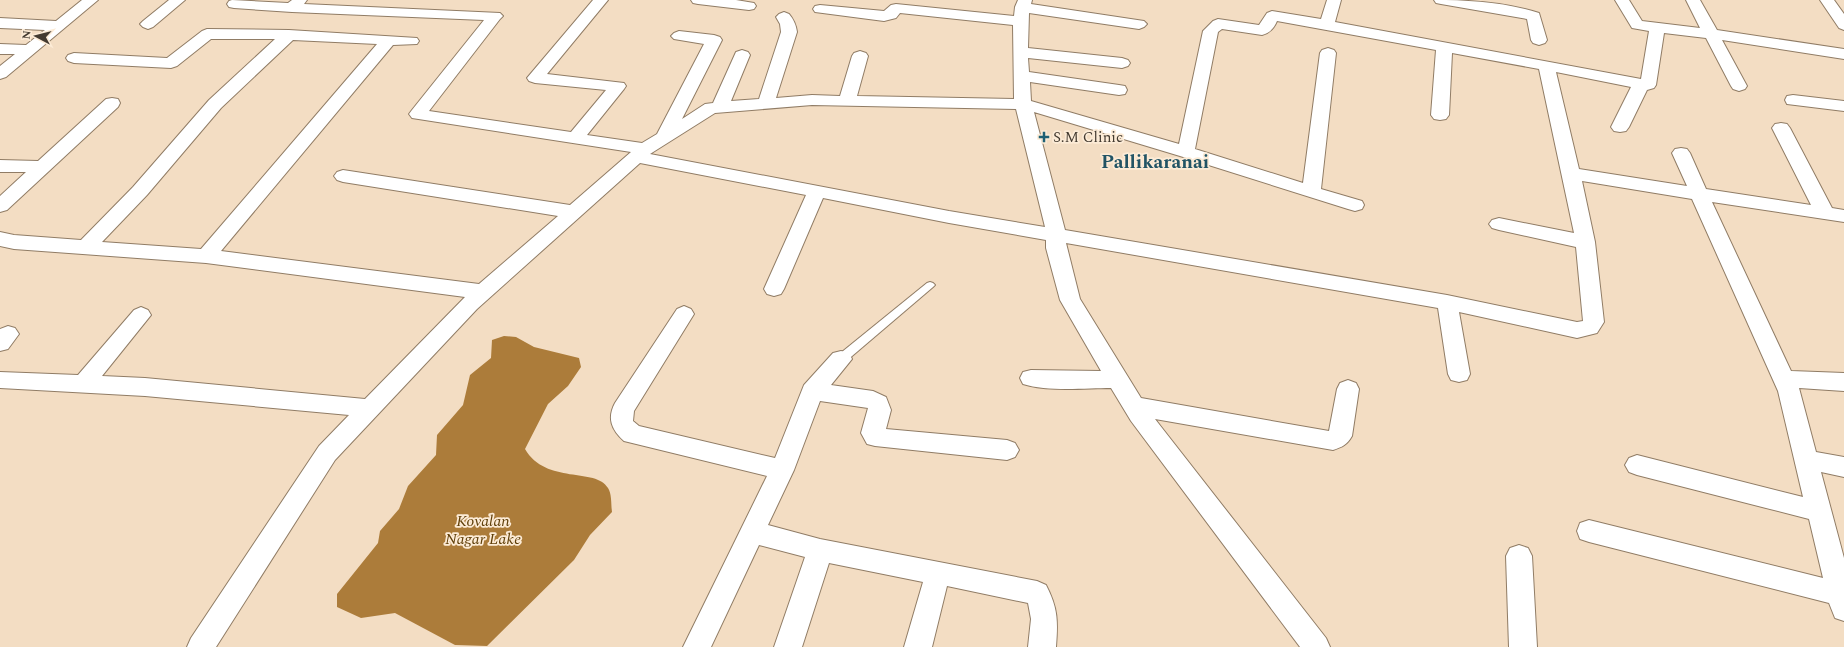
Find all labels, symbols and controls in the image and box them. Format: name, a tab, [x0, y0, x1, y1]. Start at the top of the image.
north arrow	[16, 16, 56, 56]
text: N	[18, 29, 36, 40]
place label: S.M Clinic	[1053, 126, 1123, 149]
marker: S.M Clinic	[1038, 131, 1050, 143]
district label: Pallikaranai	[1101, 148, 1209, 177]
water label: Kovalan Nagar Lake	[445, 509, 521, 551]

